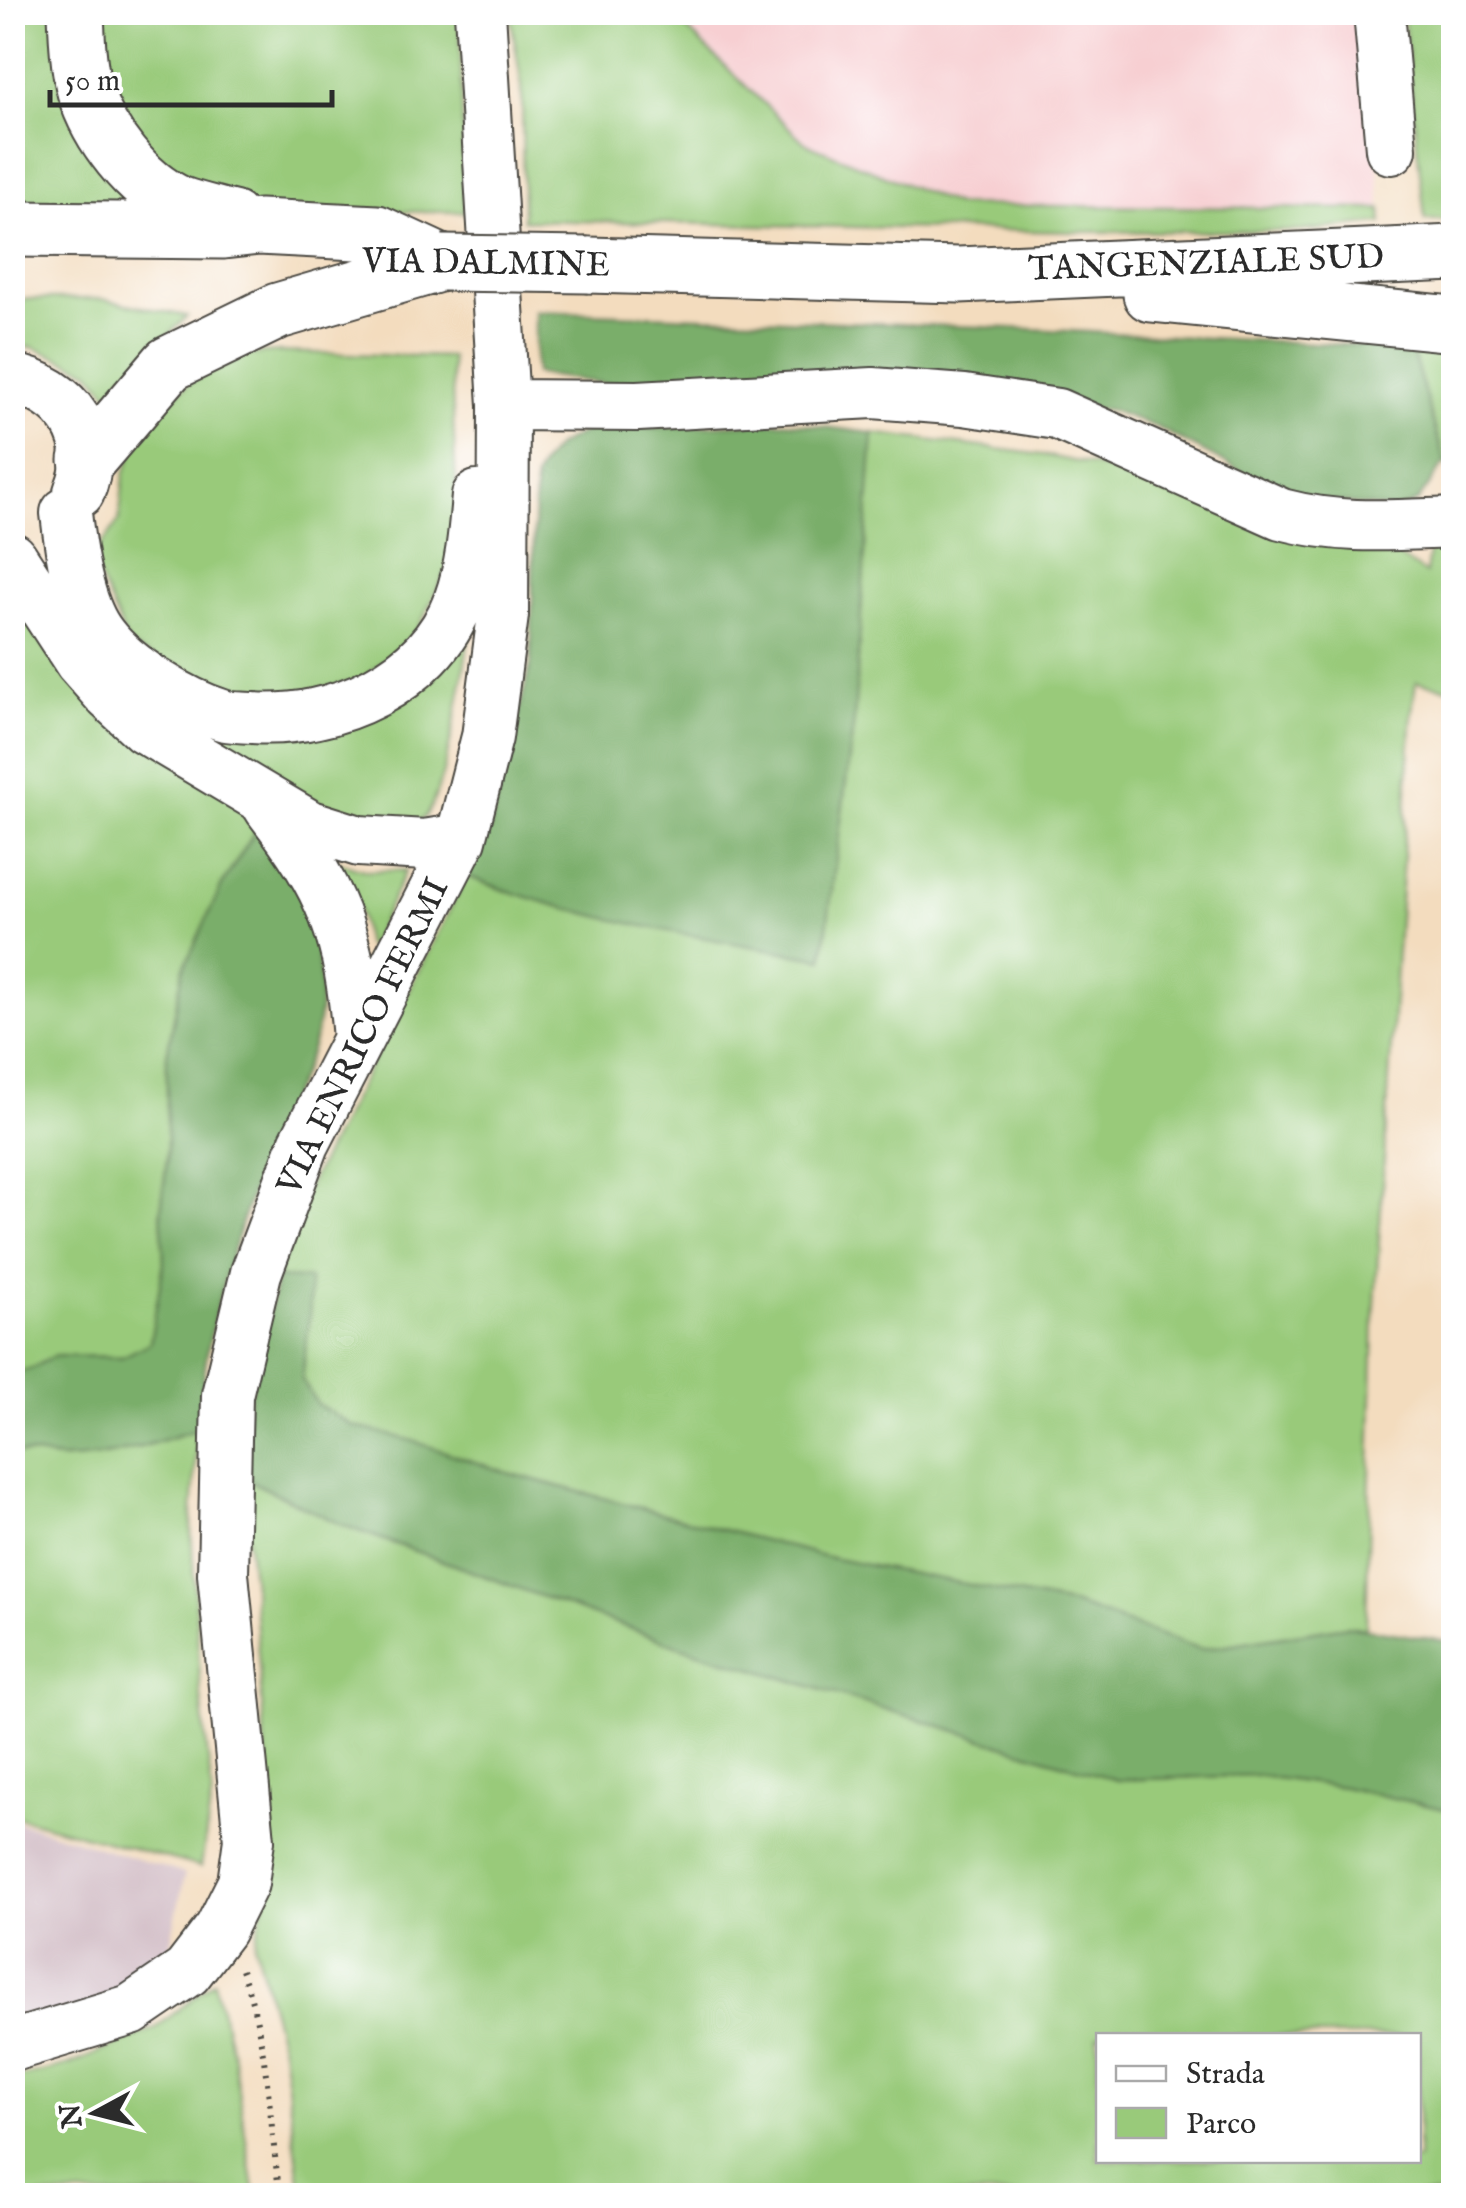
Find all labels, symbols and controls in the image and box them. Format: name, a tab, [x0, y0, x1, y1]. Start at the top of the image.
scale bar	[50, 45, 332, 107]
text: 50 m	[65, 63, 120, 101]
street label: TANGENZIALE SUD	[1027, 235, 1385, 293]
street label: VIA DALMINE	[361, 239, 610, 289]
street label: VIA ENRICO FERMI	[267, 871, 460, 1204]
legend	[1096, 2033, 1421, 2163]
text: Strada	[1186, 2056, 1265, 2094]
north arrow	[45, 2063, 145, 2163]
text: N	[54, 2102, 92, 2131]
text: Parco	[1186, 2106, 1256, 2144]

